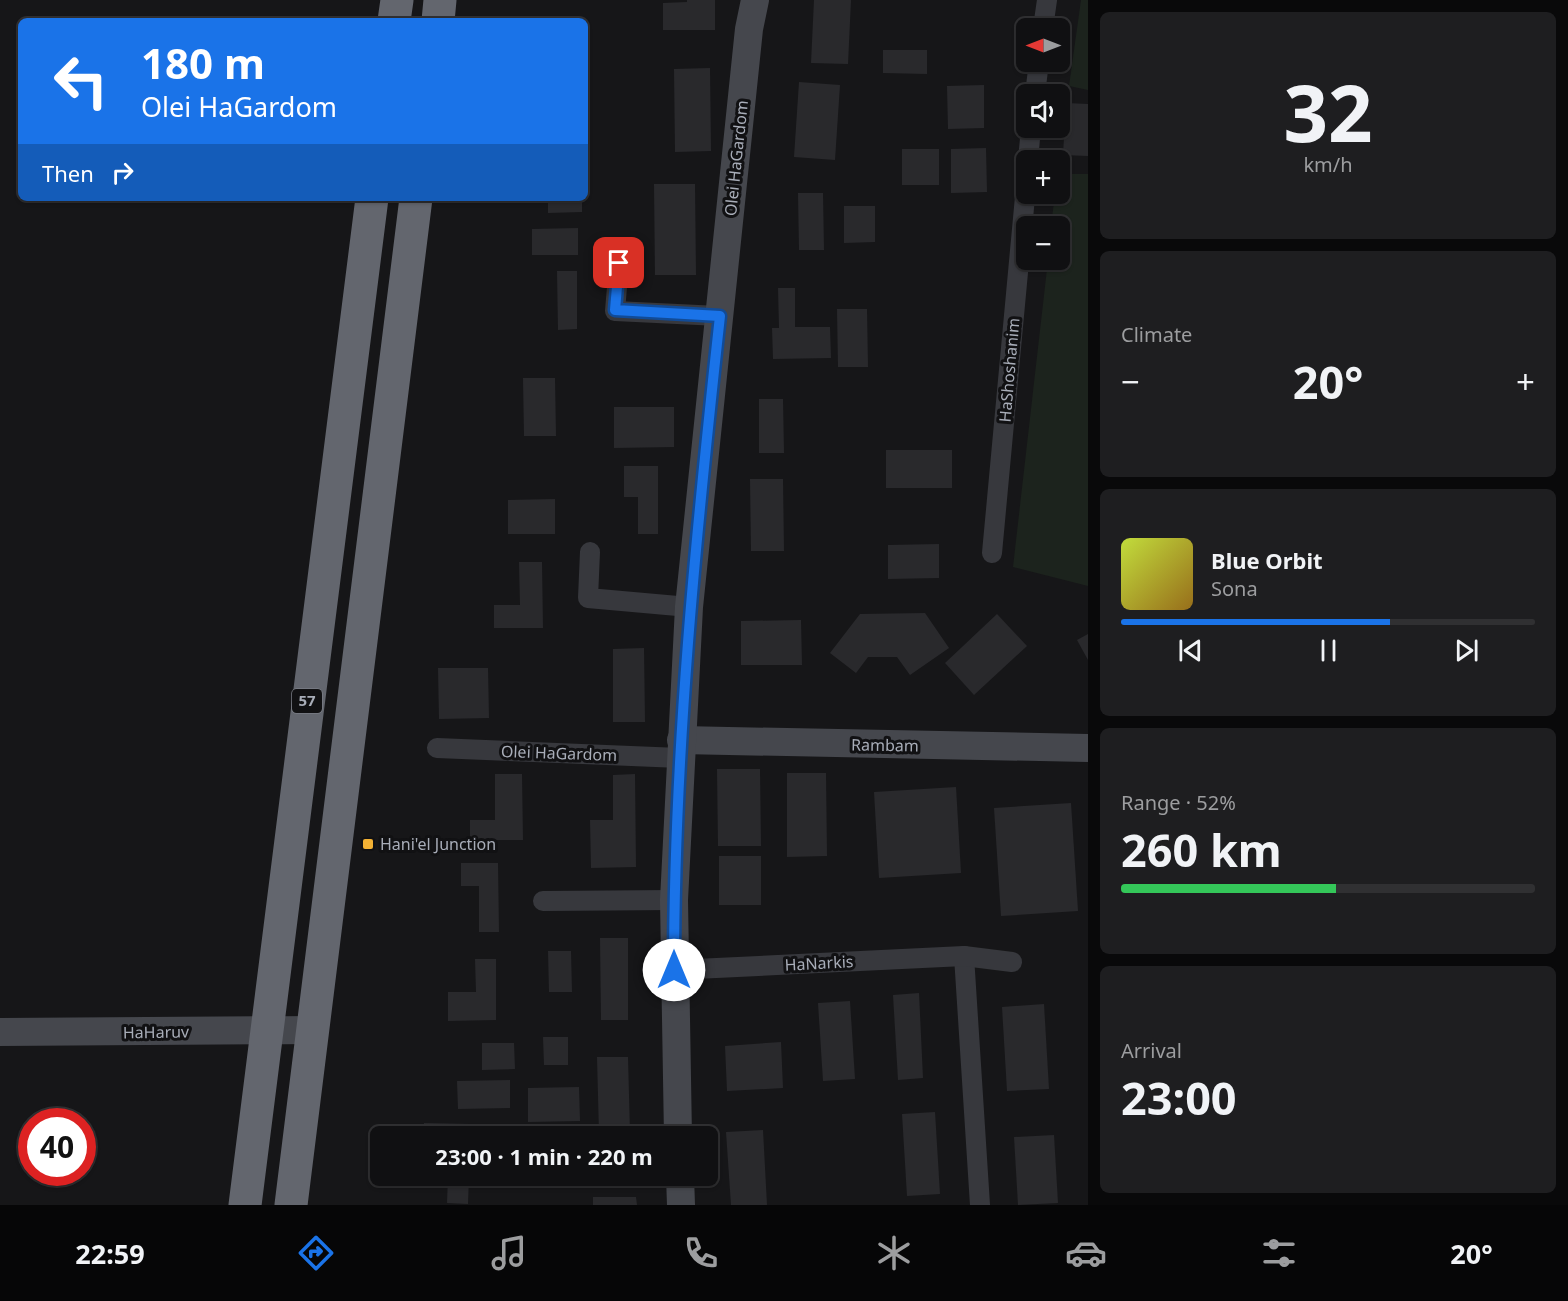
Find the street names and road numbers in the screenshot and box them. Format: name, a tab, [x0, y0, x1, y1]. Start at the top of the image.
street label: Olei HaGardom	[719, 99, 753, 217]
street label: HaShoshanim	[993, 317, 1025, 423]
road number: 57	[292, 689, 322, 713]
street label: Rambam	[851, 733, 919, 757]
street label: Olei HaGardom	[501, 740, 617, 766]
street label: HaNarkis	[784, 950, 854, 976]
street label: HaHaruv	[123, 1020, 190, 1044]

